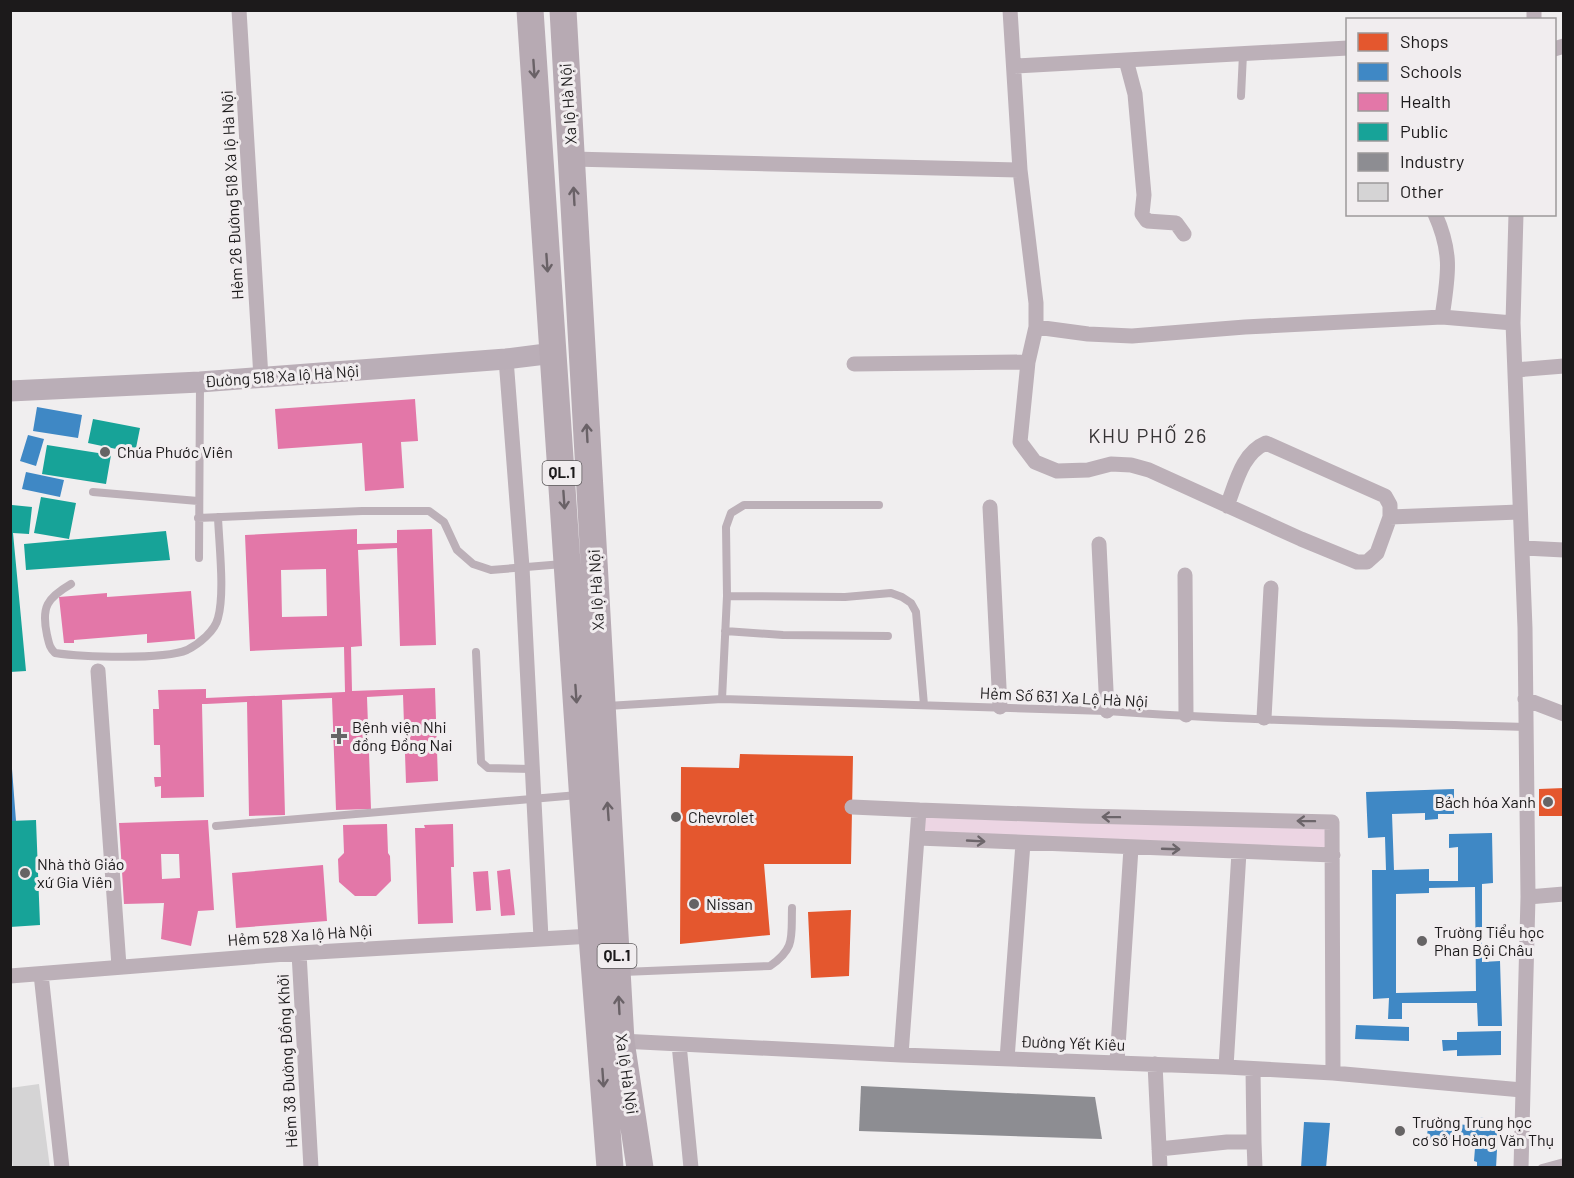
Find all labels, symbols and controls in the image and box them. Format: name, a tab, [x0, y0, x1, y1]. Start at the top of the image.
legend	[1346, 18, 1556, 216]
text: Shops	[1400, 30, 1449, 52]
one-way arrow	[529, 58, 540, 78]
text: Schools	[1400, 60, 1462, 82]
street label: Xa lộ Hà Nội	[555, 63, 580, 145]
street label: Hẻm 26 Đường 518 Xa lộ Hà Nội	[217, 90, 246, 300]
text: Health	[1400, 90, 1451, 112]
text: Public	[1400, 120, 1448, 142]
text: Industry	[1400, 150, 1464, 172]
text: Other	[1400, 180, 1444, 202]
one-way arrow	[568, 187, 579, 207]
one-way arrow	[542, 253, 553, 273]
street label: Đường 518 Xa lộ Hà Nội	[204, 361, 360, 390]
one-way arrow	[582, 423, 593, 443]
district label: KHU PHỐ 26	[1088, 423, 1208, 447]
place label: Chúa Phước Viên	[117, 442, 233, 461]
marker: Chúa Phước Viên	[98, 445, 112, 459]
road number: QL.1	[542, 461, 582, 485]
one-way arrow	[558, 489, 569, 509]
street label: Xa lộ Hà Nội	[584, 549, 607, 631]
street label: Hẻm Số 631 Xa Lộ Hà Nội	[979, 683, 1149, 710]
one-way arrow	[571, 684, 582, 704]
place label: Bệnh viện Nhi đồng Đồng Nai	[352, 717, 453, 754]
marker: Bệnh viện Nhi đồng Đồng Nai	[330, 727, 348, 745]
place label: Bách hóa Xanh	[1435, 792, 1536, 811]
marker: Bách hóa Xanh	[1541, 795, 1555, 809]
one-way arrow	[603, 801, 614, 821]
place label: Chevrolet	[688, 807, 755, 826]
marker: Chevrolet	[669, 810, 683, 824]
one-way arrow	[1102, 811, 1122, 823]
one-way arrow	[1297, 816, 1317, 827]
one-way arrow	[966, 835, 986, 846]
one-way arrow	[1161, 844, 1181, 855]
place label: Nhà thờ Giáo xứ Gia Viên	[37, 854, 125, 891]
marker: Nhà thờ Giáo xứ Gia Viên	[18, 866, 32, 880]
place label: Nissan	[706, 894, 753, 913]
marker: Nissan	[687, 897, 701, 911]
street label: Hẻm 528 Xa lộ Hà Nội	[227, 920, 373, 949]
place label: Trường Tiểu học Phan Bội Châu	[1434, 922, 1544, 959]
marker: Trường Tiểu học Phan Bội Châu	[1415, 934, 1429, 948]
road number: QL.1	[598, 944, 636, 968]
street label: Hẻm 38 Đường Đồng Khởi	[272, 973, 301, 1149]
one-way arrow	[614, 996, 625, 1016]
street label: Đường Yết Kiêu	[1020, 1031, 1126, 1054]
street label: Xa lộ Hà Nội	[612, 1032, 643, 1116]
one-way arrow	[598, 1067, 609, 1087]
place label: Trường Trung học cơ sở Hoàng Văn Thụ	[1412, 1112, 1554, 1149]
marker: Trường Trung học cơ sở Hoàng Văn Thụ	[1393, 1124, 1407, 1138]

